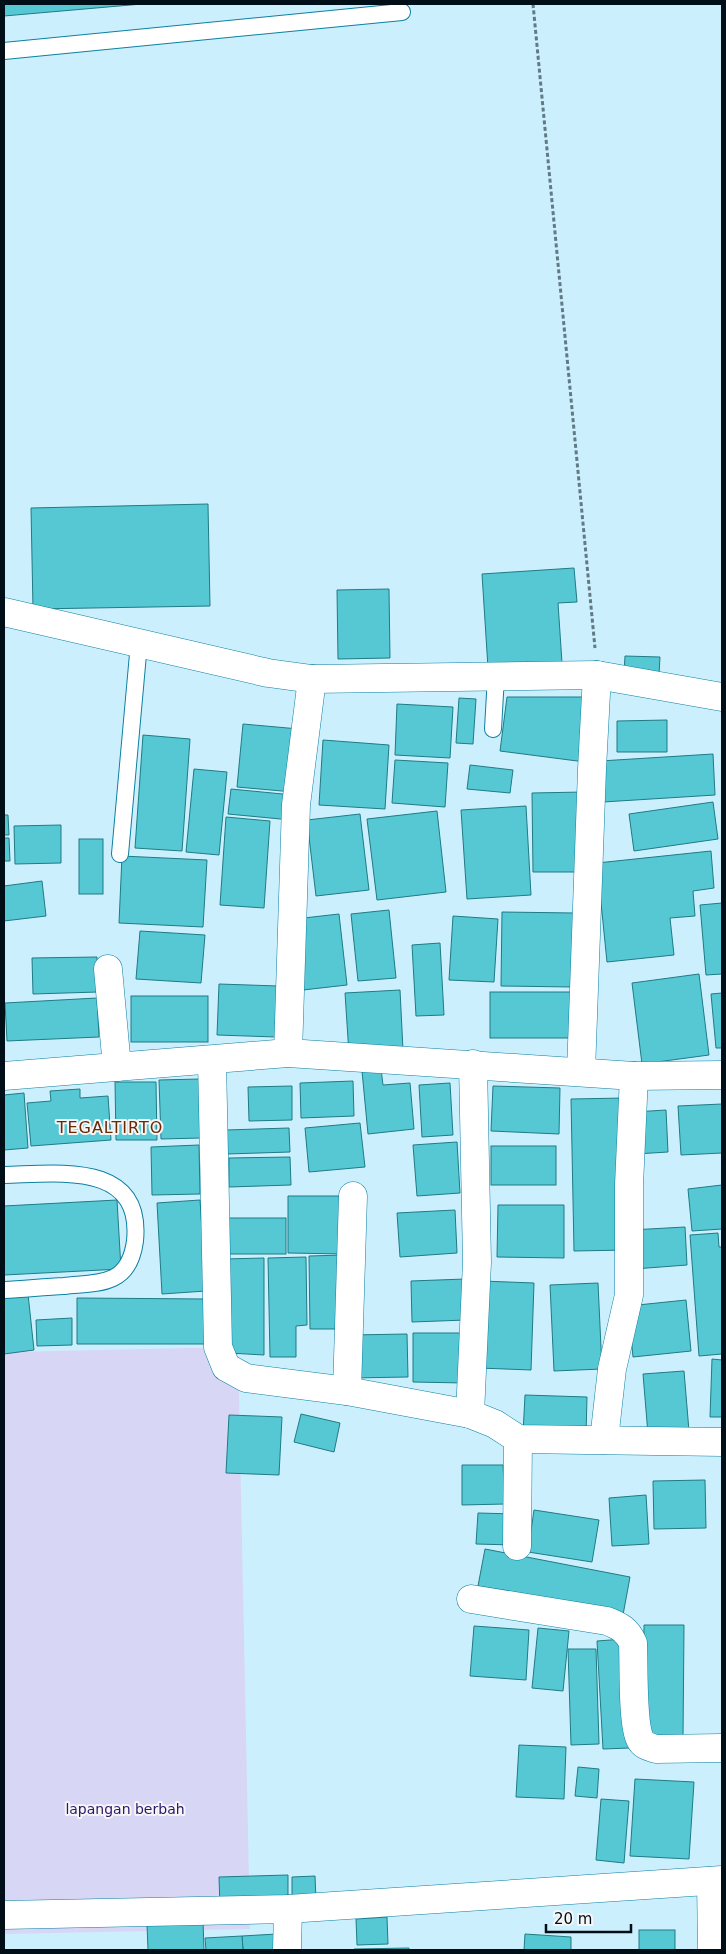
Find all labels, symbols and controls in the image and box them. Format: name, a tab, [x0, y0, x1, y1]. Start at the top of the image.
district label: TEGALTIRTO	[56, 1118, 163, 1137]
park label: lapangan berbah	[65, 1801, 185, 1817]
scale bar	[546, 1902, 631, 1934]
text: 20 m	[554, 1910, 592, 1928]

